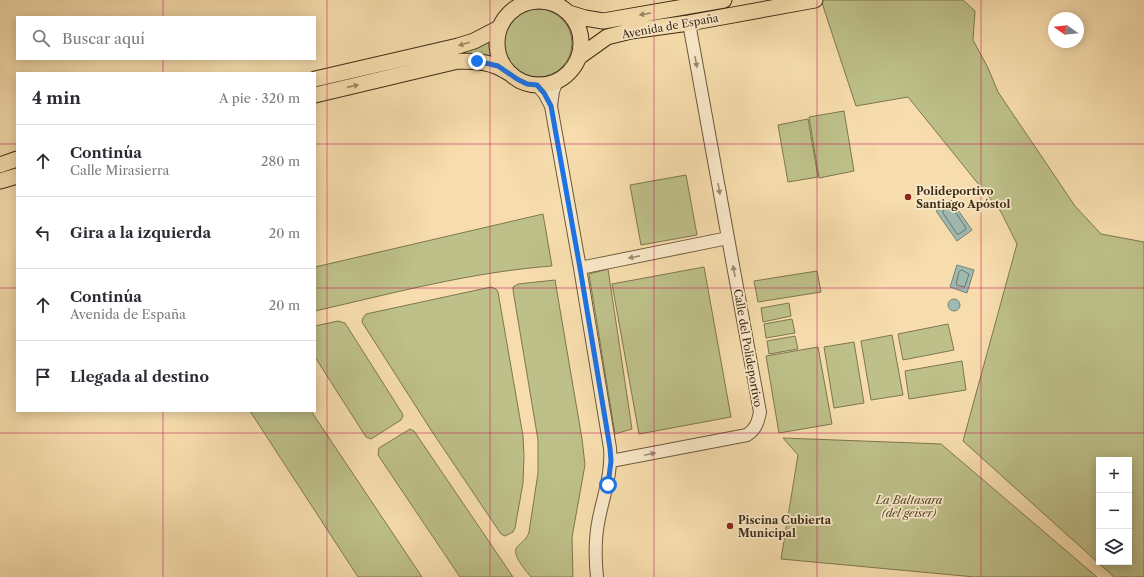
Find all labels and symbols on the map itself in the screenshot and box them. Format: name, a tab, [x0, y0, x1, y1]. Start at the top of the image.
street label: Avenida de España	[619, 11, 720, 42]
one-way arrow	[639, 11, 651, 17]
north arrow	[1048, 12, 1084, 48]
one-way arrow	[457, 41, 469, 47]
route end	[468, 52, 486, 70]
one-way arrow	[694, 55, 700, 68]
one-way arrow	[347, 82, 359, 88]
one-way arrow	[717, 183, 723, 196]
place label: Polideportivo Santiago Apóstol	[916, 184, 1011, 211]
marker: Polideportivo Santiago Apóstol	[903, 192, 913, 202]
one-way arrow	[628, 255, 640, 261]
one-way arrow	[731, 265, 737, 277]
street label: Calle del Polideportivo	[731, 288, 765, 408]
one-way arrow	[644, 451, 656, 457]
route start	[599, 476, 617, 494]
park label: La Baltasara (del geiser)	[875, 493, 943, 520]
place label: Piscina Cubierta Municipal	[738, 513, 832, 540]
marker: Piscina Cubierta Municipal	[725, 521, 735, 531]

